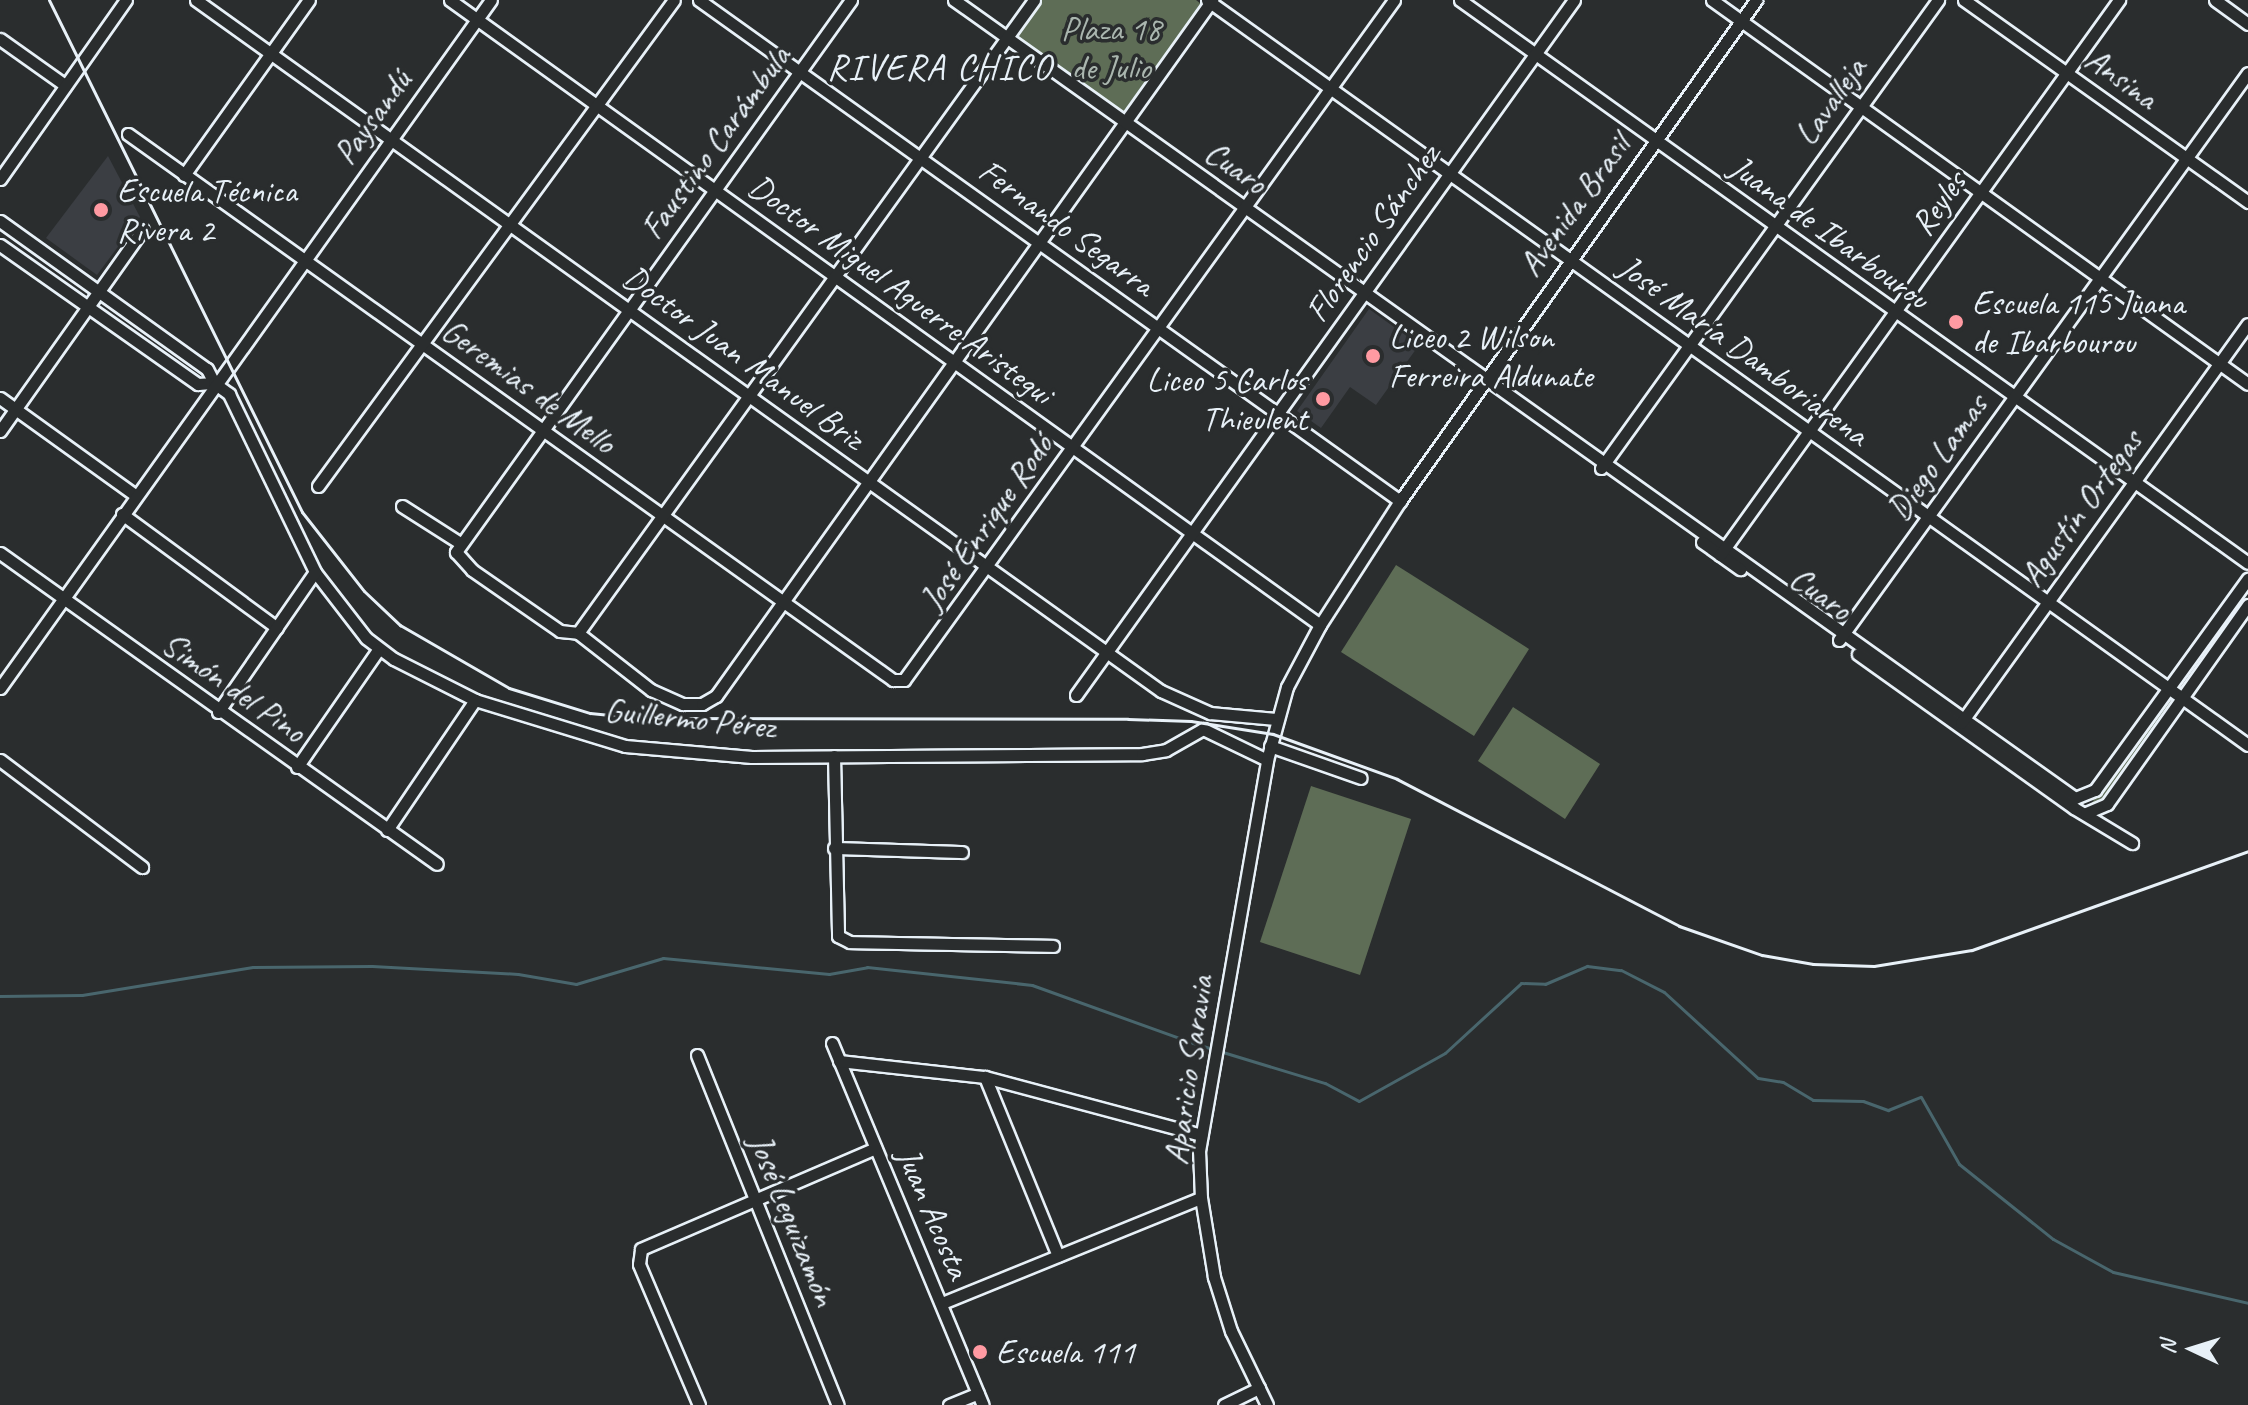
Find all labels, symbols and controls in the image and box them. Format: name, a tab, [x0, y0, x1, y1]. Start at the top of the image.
park label: Plaza 18 de Julio	[1061, 8, 1161, 88]
street label: Faustino Carámbula	[631, 37, 799, 247]
street label: Ansina	[2078, 38, 2166, 118]
district label: RIVERA CHICO	[828, 46, 1052, 90]
street label: Lavalleja	[1785, 49, 1875, 153]
street label: Paysandú	[324, 62, 420, 172]
street label: Avenida Brasil	[1509, 126, 1639, 284]
street label: Cuaro	[1197, 131, 1275, 203]
street label: Florencio Sánchez	[1296, 137, 1448, 329]
street label: Juana de Ibarbourou	[1722, 146, 1938, 318]
street label: Fernando Segarra	[971, 150, 1163, 304]
street label: Reyles	[1902, 163, 1974, 243]
street label: Doctor Miguel Aguerre Aristegui	[741, 165, 1061, 413]
place label: Escuela Técnica Rivera 2	[117, 170, 297, 250]
marker: Escuela Técnica Rivera 2	[92, 201, 110, 219]
street label: José María Damboriarena	[1611, 245, 1877, 455]
street label: Doctor Juan Manuel Briz	[616, 256, 872, 458]
place label: Escuela 115 Juana de Ibarbourou	[1972, 282, 2184, 362]
street label: Geremias de Mello	[434, 309, 624, 463]
marker: Escuela 115 Juana de Ibarbourou	[1947, 313, 1965, 331]
place label: Liceo 2 Wilson Ferreira Aldunate	[1389, 316, 1592, 396]
marker: Liceo 2 Wilson Ferreira Aldunate	[1364, 347, 1382, 365]
place label: Liceo 5 Carlos Thieulent	[1146, 359, 1307, 438]
street label: Diego Lamas	[1878, 387, 1996, 527]
marker: Liceo 5 Carlos Thieulent	[1314, 390, 1332, 408]
street label: Agustín Ortegas	[2011, 422, 2151, 594]
street label: José Enrique Rodó	[911, 426, 1061, 618]
street label: Cuaro	[1782, 557, 1860, 629]
street label: Simón del Pino	[154, 623, 314, 751]
street label: Guillermo Pérez	[603, 689, 777, 747]
street label: Aparicio Saravia	[1154, 972, 1222, 1168]
street label: José Leguizamón	[740, 1128, 846, 1312]
street label: Juan Acosta	[888, 1142, 980, 1284]
north arrow	[2152, 1309, 2232, 1389]
place label: Escuela 111	[996, 1332, 1135, 1372]
text: N	[2154, 1340, 2182, 1355]
marker: Escuela 111	[971, 1343, 989, 1361]

